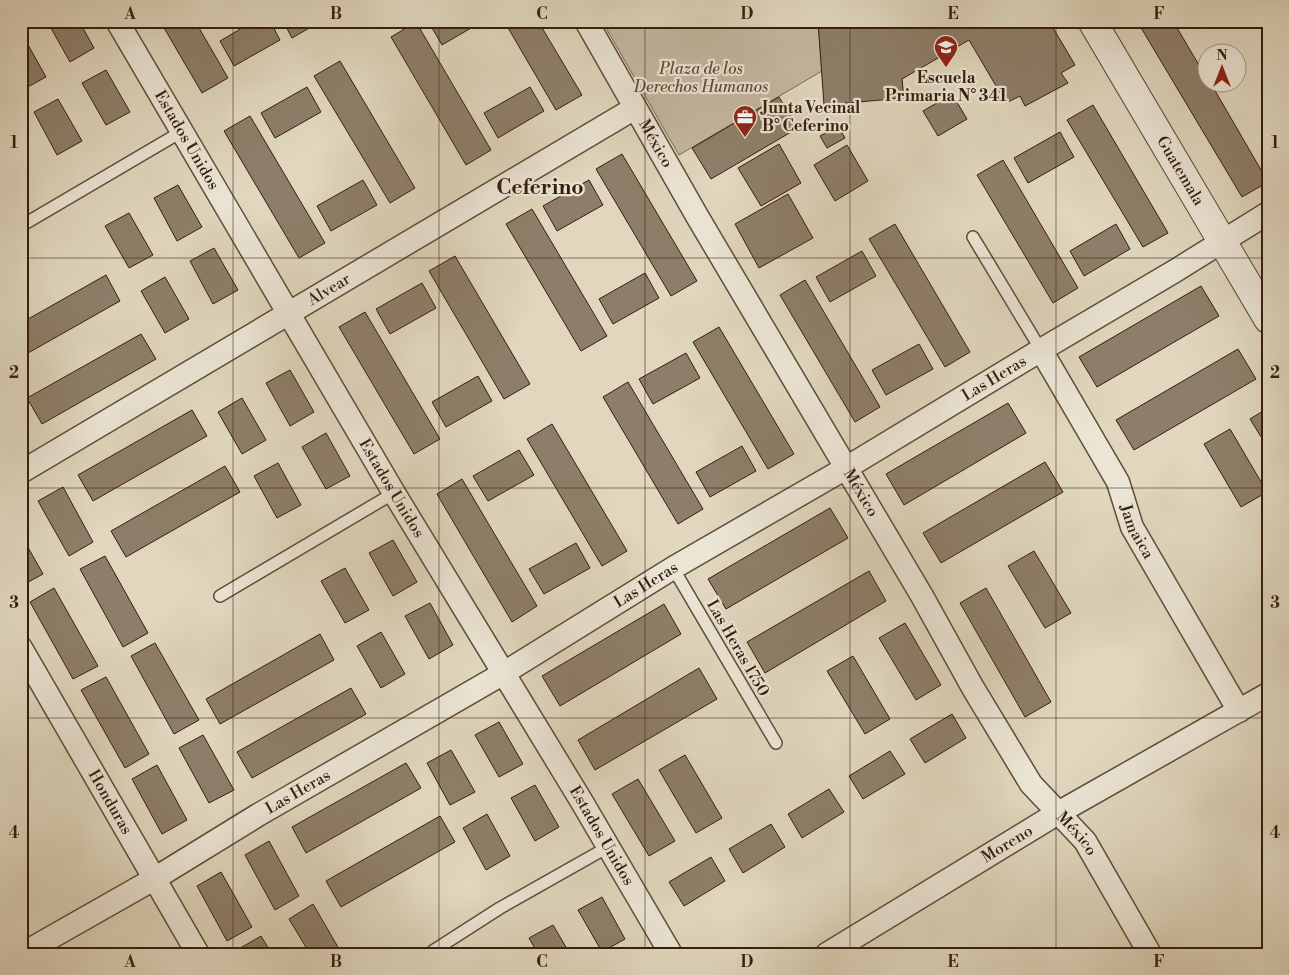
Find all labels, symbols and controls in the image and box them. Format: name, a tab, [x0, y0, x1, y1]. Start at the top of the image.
text: A	[123, 4, 136, 24]
text: B	[330, 4, 342, 24]
text: C	[536, 4, 548, 24]
text: D	[741, 4, 754, 24]
text: E	[947, 4, 959, 24]
text: F	[1153, 4, 1165, 24]
school or university icon: Escuela Primaria N° 341	[933, 34, 959, 68]
north arrow	[1196, 42, 1246, 92]
text: N	[1216, 47, 1228, 65]
park label: Plaza de los Derechos Humanos	[633, 59, 768, 97]
place label: Escuela Primaria N° 341	[885, 68, 1007, 106]
street label: Estados Unidos	[150, 87, 224, 193]
place label: Junta Vecinal B° Ceferino	[760, 98, 861, 136]
office icon: Junta Vecinal B° Ceferino	[732, 104, 758, 138]
street label: México	[634, 116, 677, 171]
street label: Guatemala	[1152, 132, 1209, 210]
text: 1	[10, 133, 18, 153]
text: 1	[1271, 133, 1279, 153]
district label: Ceferino	[496, 175, 584, 201]
street label: Alvear	[303, 269, 354, 310]
street label: Las Heras	[958, 351, 1030, 405]
text: 2	[9, 363, 19, 383]
text: 2	[1270, 363, 1280, 383]
street label: Estados Unidos	[354, 435, 429, 542]
street label: México	[839, 465, 883, 521]
street label: Jamaica	[1115, 501, 1159, 563]
street label: Las Heras	[610, 557, 681, 612]
text: 3	[9, 593, 19, 613]
text: 3	[1270, 593, 1280, 613]
street label: Las Heras 1750	[702, 596, 774, 700]
street label: Las Heras	[262, 765, 334, 819]
street label: Honduras	[84, 766, 137, 838]
street label: Estados Unidos	[565, 782, 639, 889]
street label: México	[1052, 807, 1101, 859]
street label: Moreno	[978, 821, 1036, 867]
text: 4	[9, 823, 20, 843]
text: 4	[1270, 823, 1281, 843]
text: A	[123, 952, 136, 972]
text: B	[330, 952, 342, 972]
text: C	[536, 952, 548, 972]
text: D	[741, 952, 754, 972]
text: E	[947, 952, 959, 972]
text: F	[1153, 952, 1165, 972]

